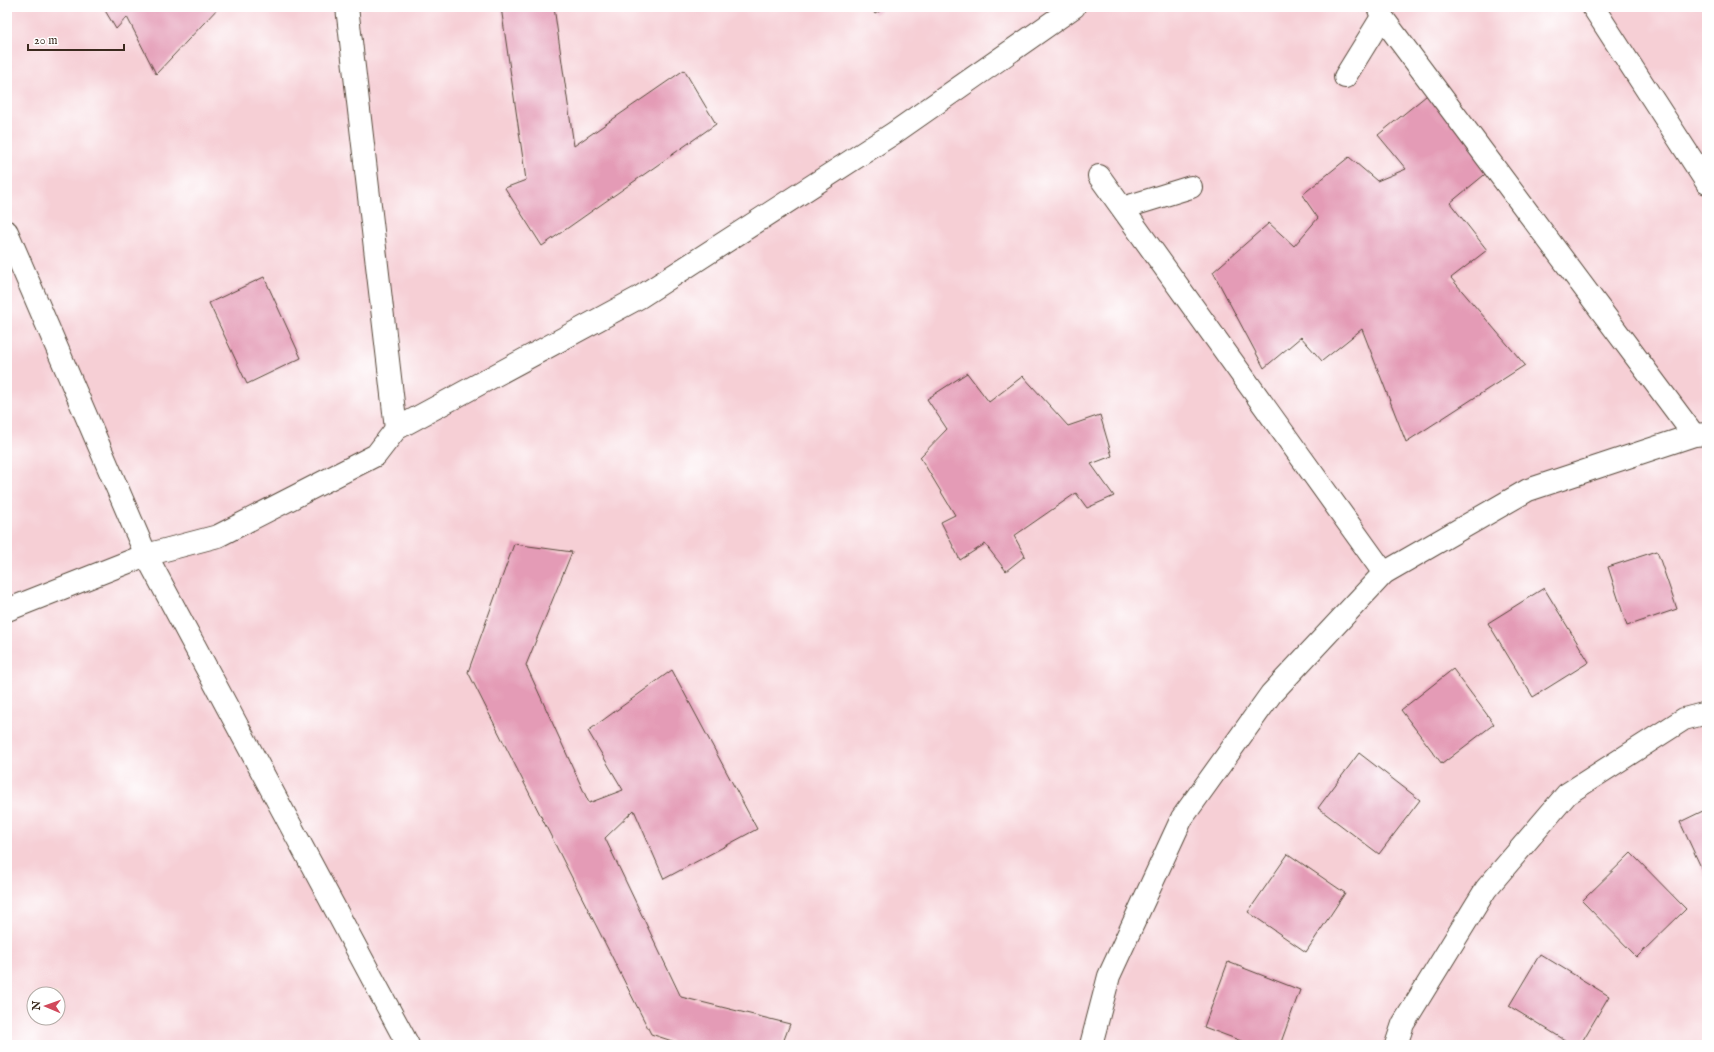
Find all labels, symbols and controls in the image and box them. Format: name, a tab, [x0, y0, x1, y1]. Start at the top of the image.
scale bar	[28, 26, 124, 52]
text: 20 m	[34, 33, 57, 48]
north arrow	[26, 986, 66, 1026]
text: N	[30, 1000, 44, 1012]

